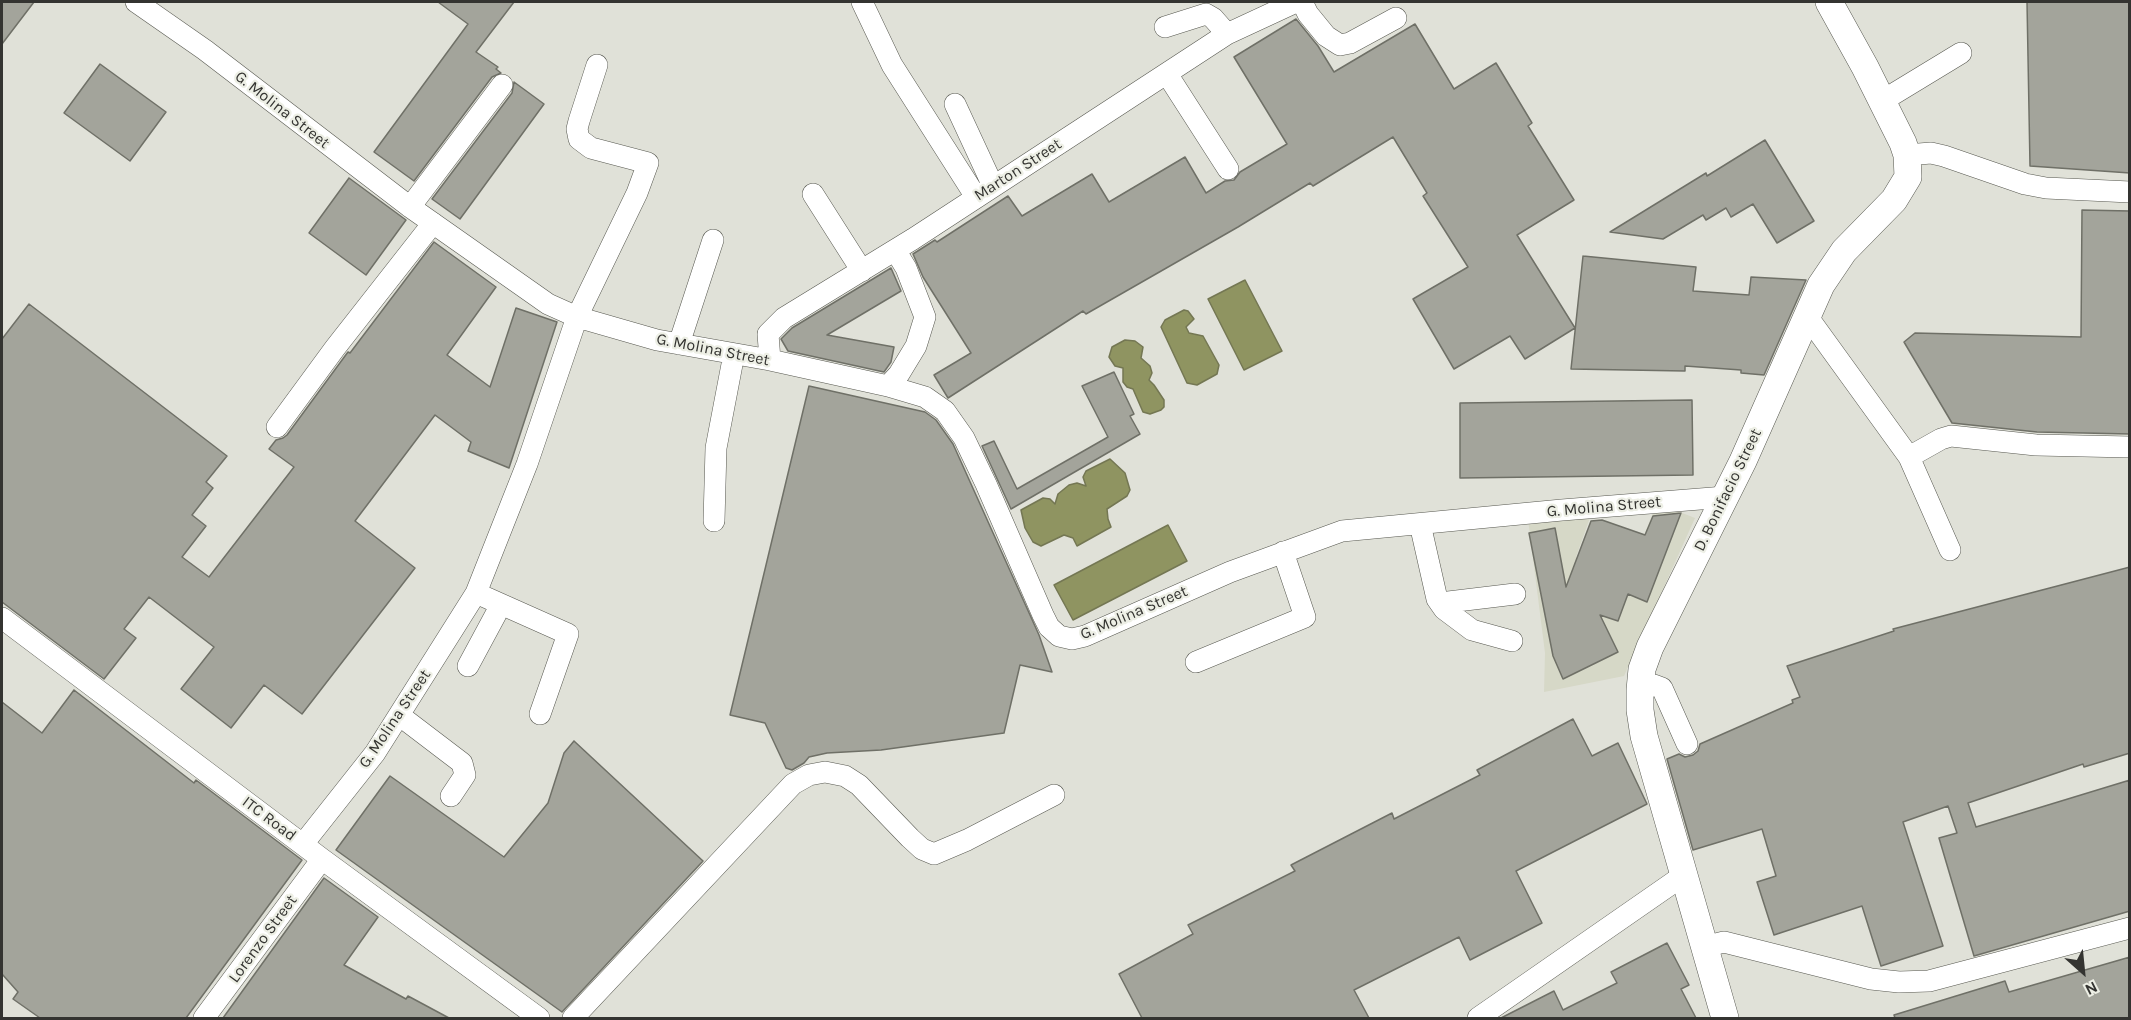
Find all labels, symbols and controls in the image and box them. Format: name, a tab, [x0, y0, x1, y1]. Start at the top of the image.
street label: G. Molina Street	[231, 67, 333, 153]
street label: Marton Street	[971, 135, 1065, 205]
street label: G. Molina Street	[655, 330, 771, 370]
street label: D. Bonifacio Street	[1690, 426, 1766, 554]
street label: G. Molina Street	[1546, 492, 1662, 522]
street label: G. Molina Street	[1077, 582, 1191, 644]
street label: G. Molina Street	[355, 666, 435, 772]
street label: ITC Road	[238, 792, 300, 846]
street label: Lorenzo Street	[225, 891, 301, 987]
north arrow	[2053, 942, 2113, 1002]
text: N	[2082, 977, 2101, 1000]

